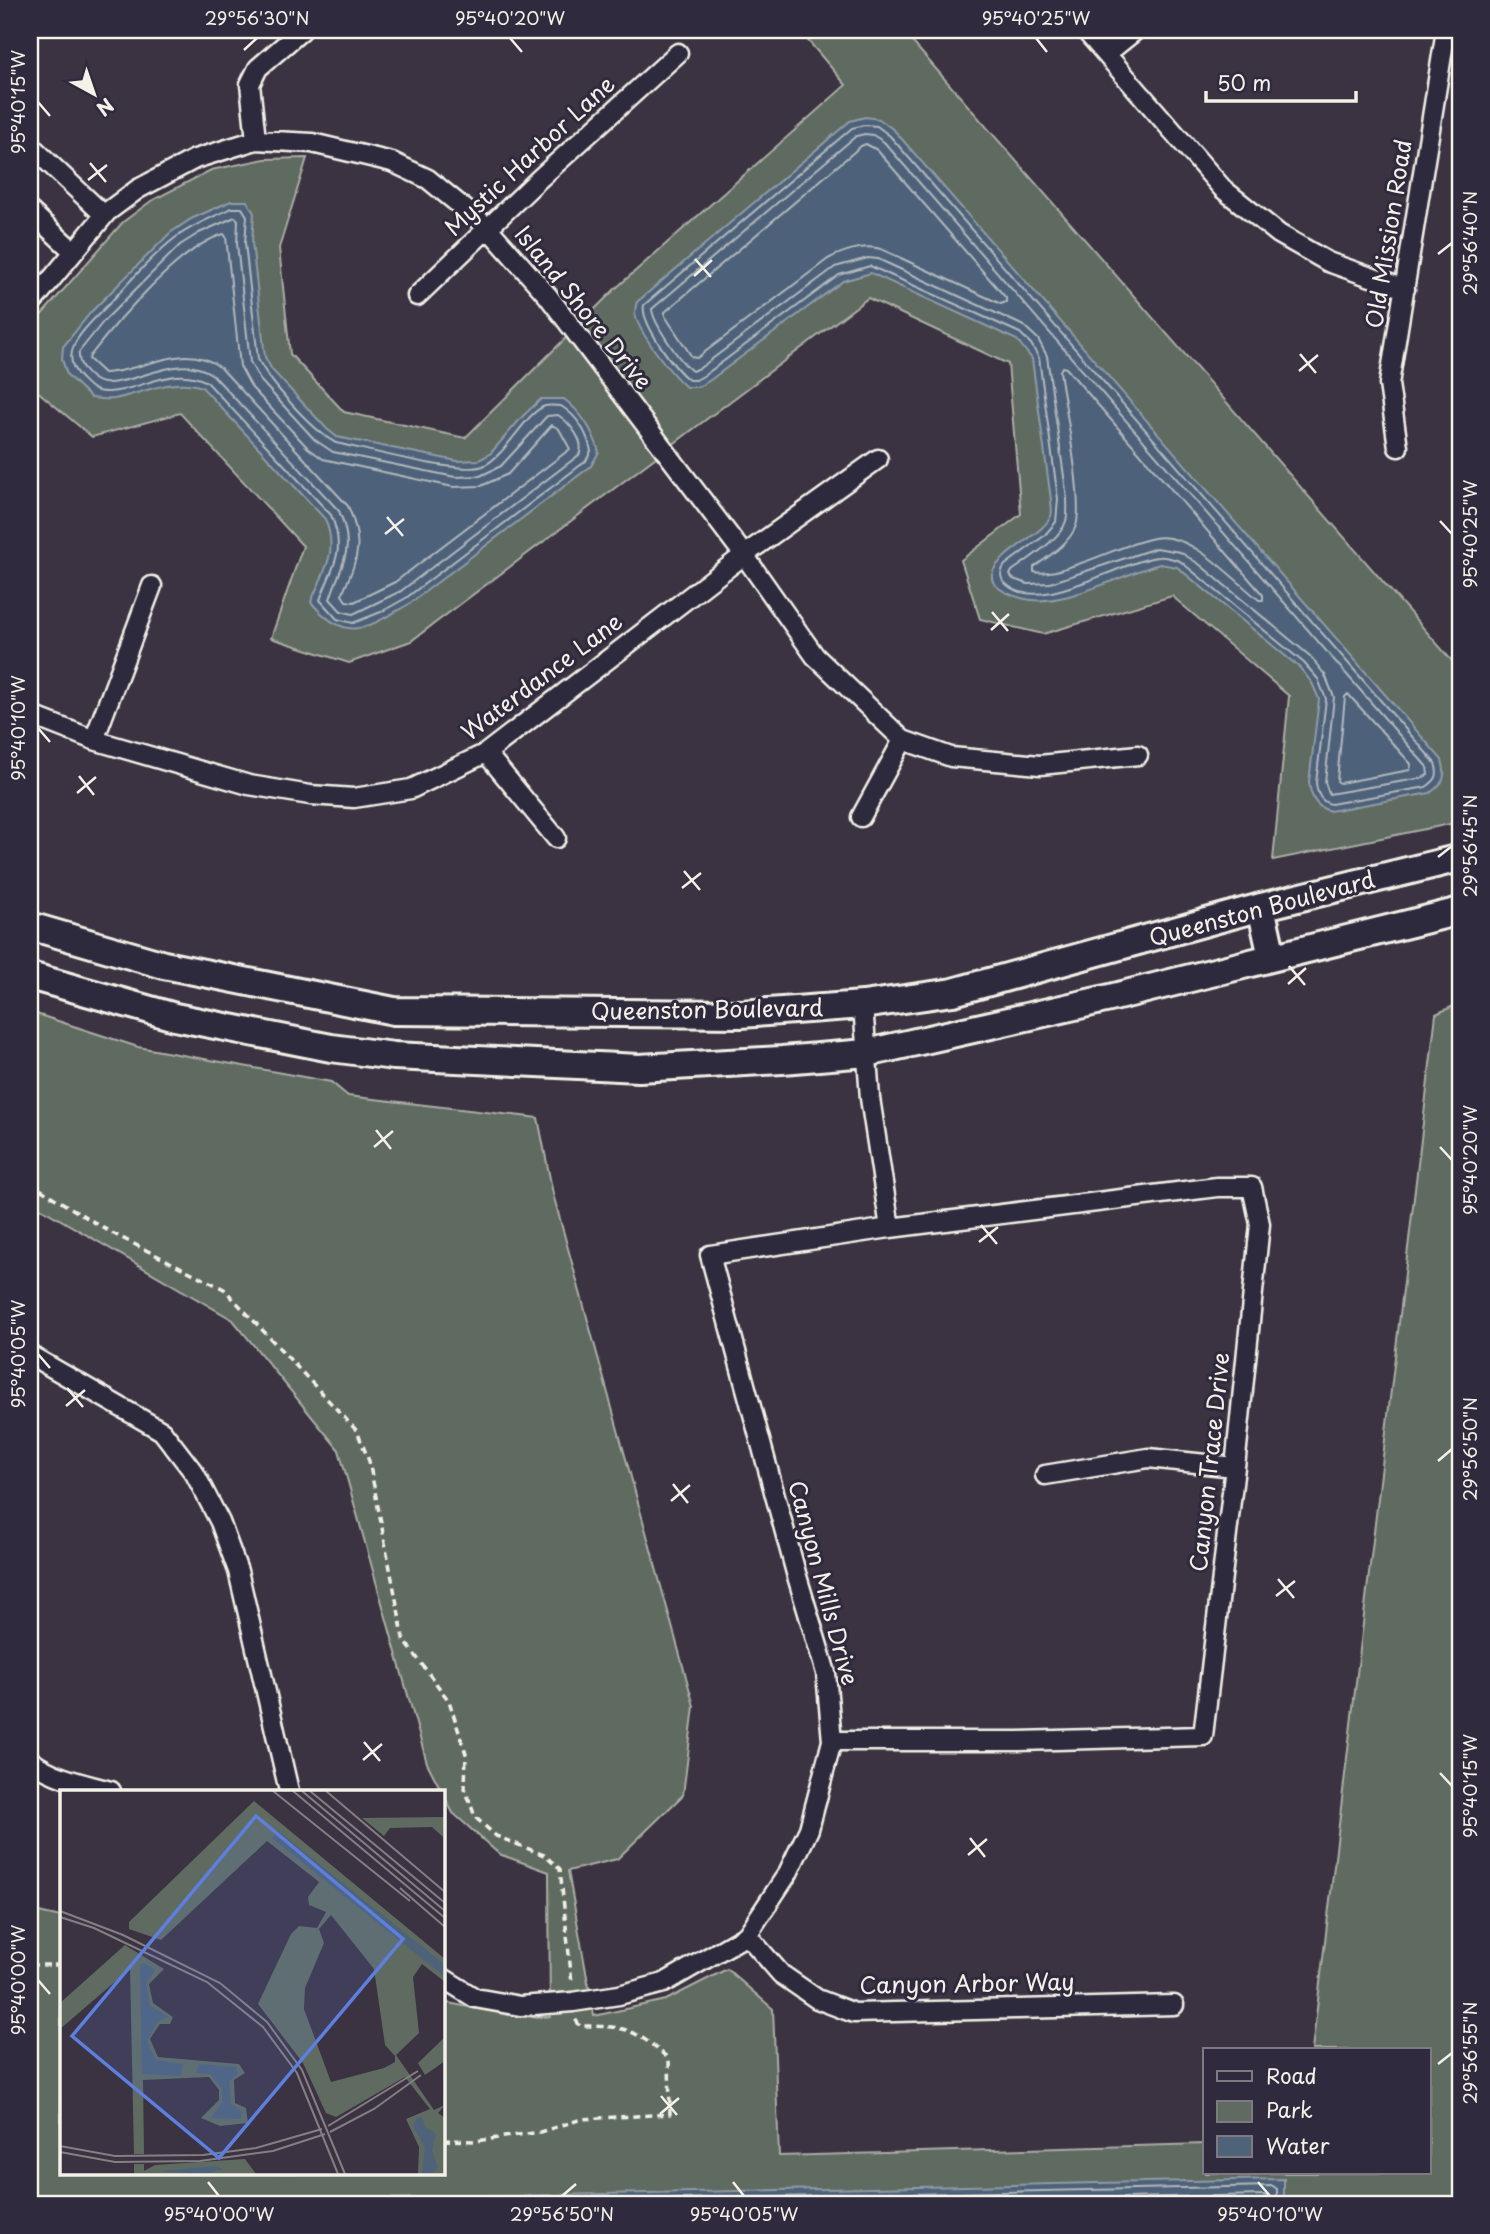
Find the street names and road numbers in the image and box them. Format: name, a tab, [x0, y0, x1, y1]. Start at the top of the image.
street label: Mystic Harbor Lane	[436, 66, 622, 243]
street label: Old Mission Road	[1355, 137, 1420, 331]
street label: Island Shore Drive	[507, 218, 661, 397]
street label: Waterdance Lane	[453, 603, 629, 748]
street label: Queenston Boulevard	[1145, 861, 1378, 955]
street label: Queenston Boulevard	[590, 989, 824, 1028]
street label: Canyon Trace Drive	[1180, 1350, 1237, 1573]
street label: Canyon Mills Drive	[780, 1476, 869, 1689]
street label: Canyon Arbor Way	[859, 1963, 1075, 2002]

